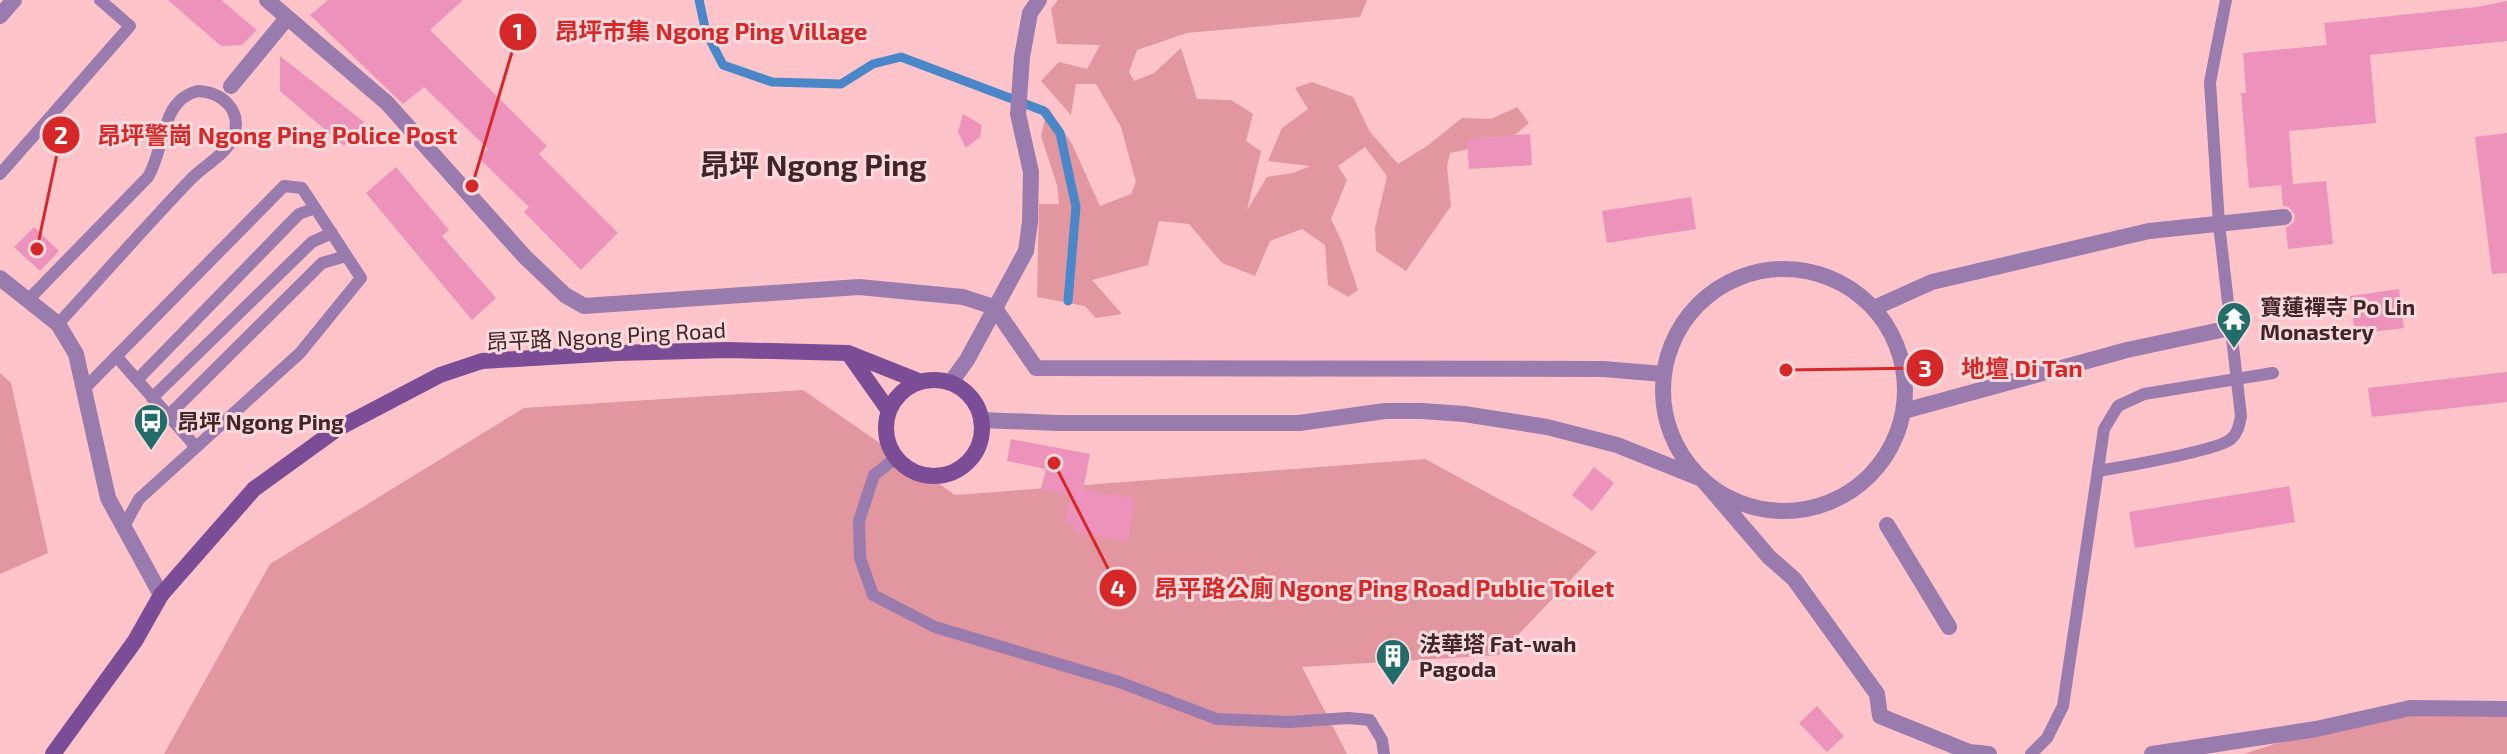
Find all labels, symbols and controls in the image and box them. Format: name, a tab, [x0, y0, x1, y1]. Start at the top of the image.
callout: 昂坪市集 Ngong Ping Village	[498, 8, 884, 56]
text: 1	[513, 16, 523, 45]
text: 昂坪市集 Ngong Ping Village	[554, 16, 868, 45]
callout: 昂坪警崗 Ngong Ping Police Post	[41, 111, 474, 159]
text: 2	[54, 120, 68, 149]
text: 昂坪警崗 Ngong Ping Police Post	[97, 120, 458, 149]
district label: 昂坪 Ngong Ping	[699, 146, 927, 182]
place label: 寶蓮禪寺 Po Lin Monastery	[2260, 293, 2415, 345]
temple icon: 寶蓮禪寺 Po Lin Monastery	[2215, 300, 2253, 350]
street label: 昂平路 Ngong Ping Road	[485, 316, 727, 354]
callout: 地壇 Di Tan	[1905, 344, 2099, 392]
text: 3	[1918, 353, 1932, 382]
text: 地壇 Di Tan	[1961, 353, 2083, 382]
bus stop icon: 昂坪 Ngong Ping	[132, 402, 170, 452]
place label: 昂坪 Ngong Ping	[177, 408, 344, 434]
callout: 昂平路公廁 Ngong Ping Road Public Toilet	[1098, 564, 1631, 612]
text: 4	[1110, 573, 1126, 602]
text: 昂平路公廁 Ngong Ping Road Public Toilet	[1154, 573, 1614, 602]
place label: 法華塔 Fat-wah Pagoda	[1419, 630, 1577, 681]
building icon: 法華塔 Fat-wah Pagoda	[1374, 637, 1412, 687]

